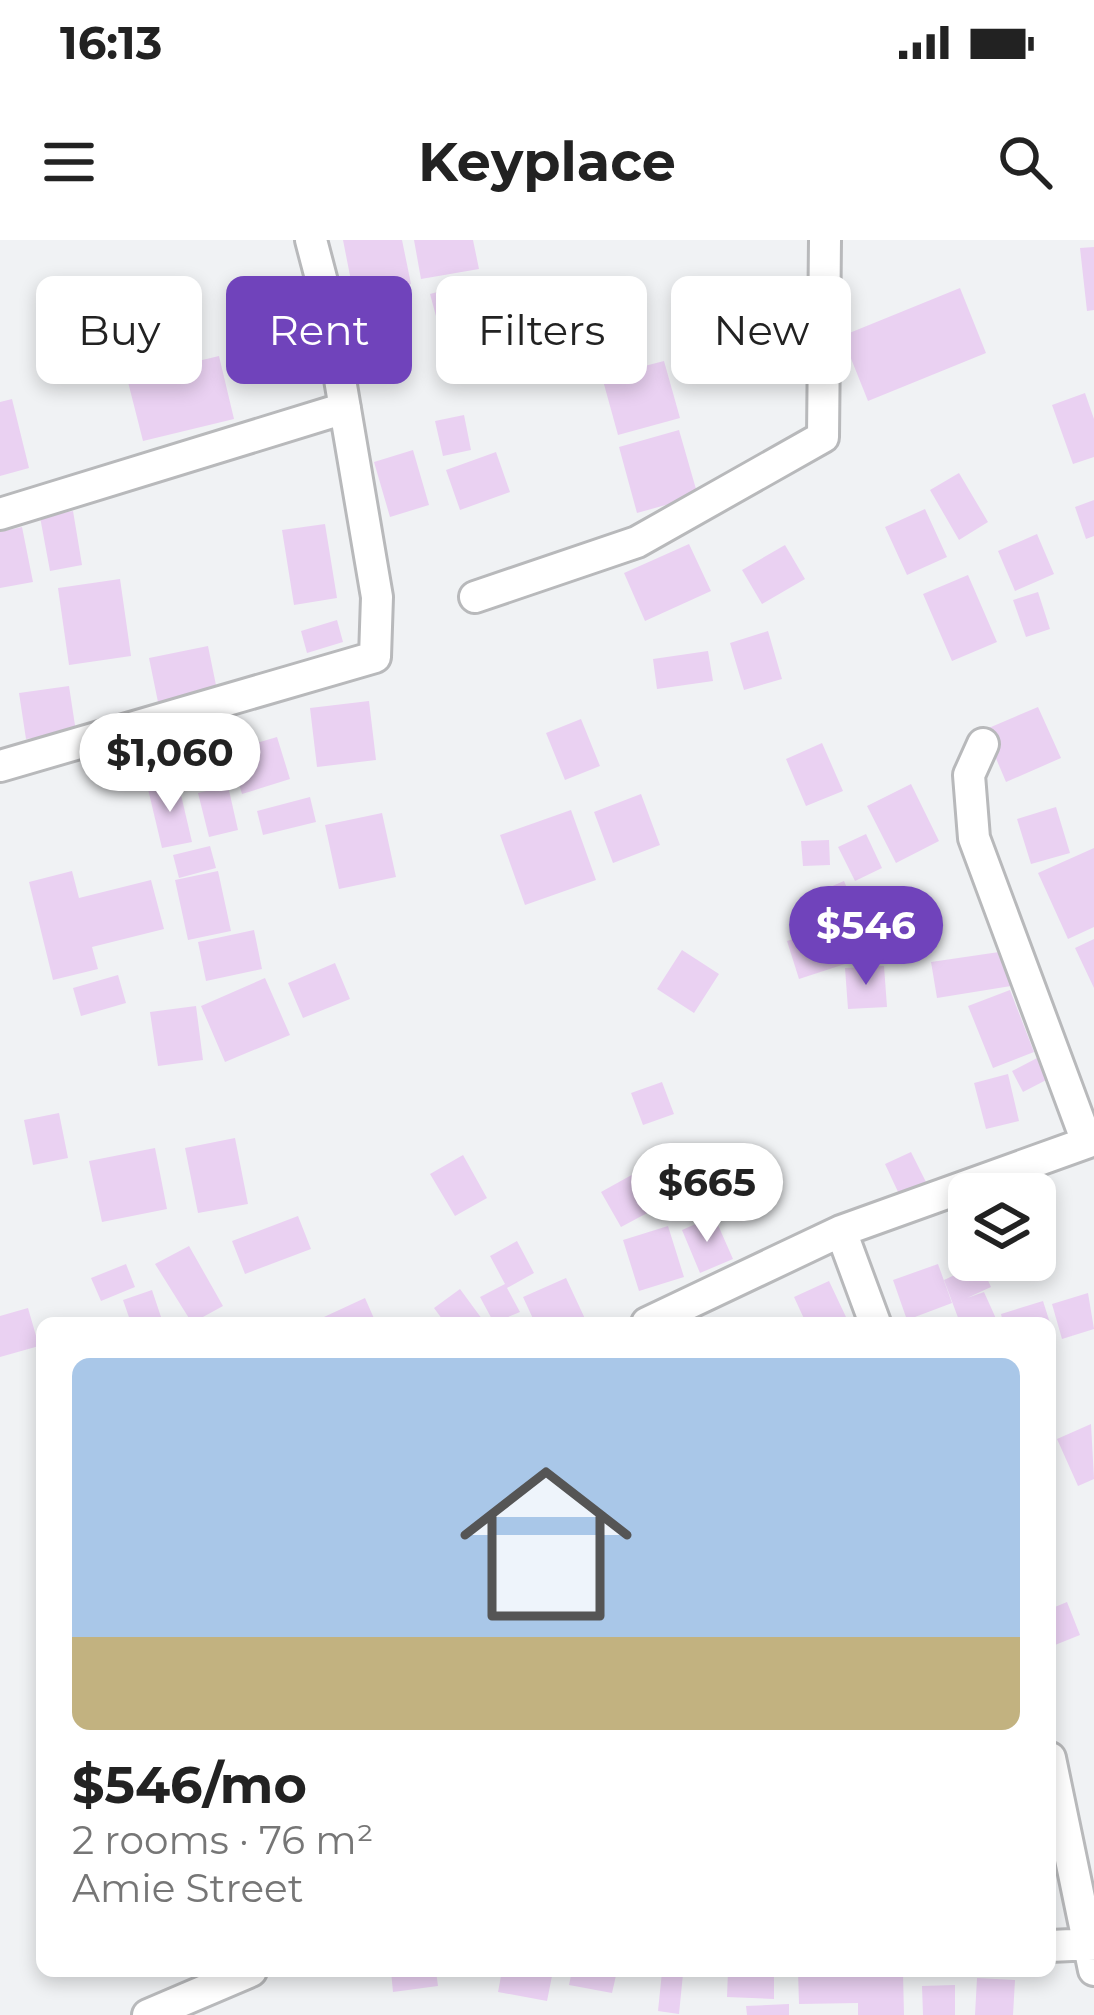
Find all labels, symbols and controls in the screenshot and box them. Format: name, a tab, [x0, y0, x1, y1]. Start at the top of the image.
text: 16:13	[60, 15, 162, 70]
icon: menu	[36, 129, 102, 195]
text: Keyplace	[418, 129, 676, 195]
icon: search	[992, 129, 1058, 195]
chip: Buy	[36, 276, 202, 384]
chip: Rent	[226, 276, 412, 384]
chip: Filters	[436, 276, 647, 384]
chip: New	[671, 276, 851, 384]
pin: $1,060	[72, 713, 268, 815]
text: $1,060	[106, 728, 234, 776]
pin: $546	[795, 886, 937, 988]
text: $546	[816, 901, 916, 949]
pin: $665	[636, 1143, 778, 1245]
text: $665	[658, 1158, 756, 1206]
map controls	[948, 1173, 1056, 1281]
button: layers	[948, 1173, 1056, 1281]
icon: home	[438, 1436, 654, 1652]
text: $546/mo	[72, 1754, 307, 1816]
text: 2 rooms · 76 m²	[72, 1816, 373, 1864]
text: Amie Street	[72, 1864, 304, 1912]

